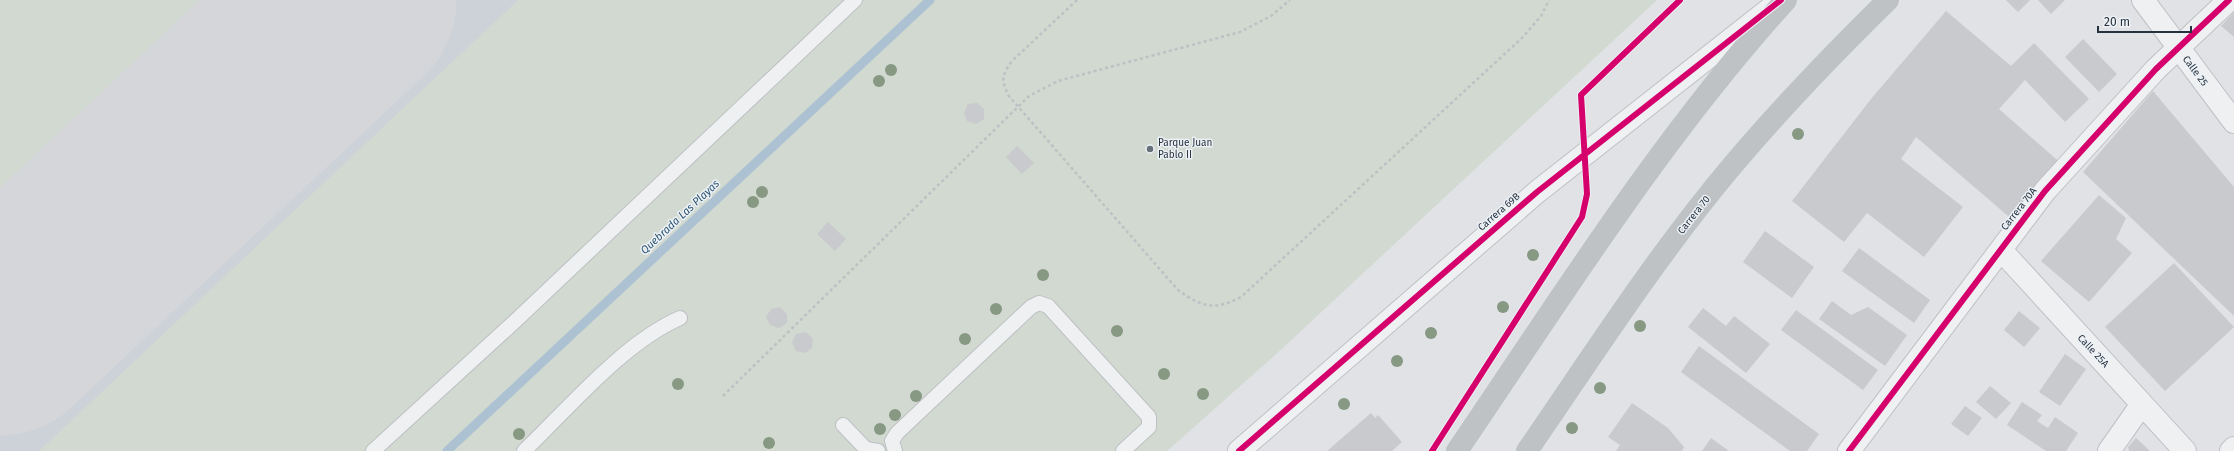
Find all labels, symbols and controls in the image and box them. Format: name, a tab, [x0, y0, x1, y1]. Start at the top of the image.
scale bar	[2098, 8, 2191, 34]
text: 20 m	[2104, 15, 2130, 29]
street label: Calle 25	[2180, 54, 2210, 88]
place label: Parque Juan Pablo II	[1158, 137, 1212, 161]
marker: Parque Juan Pablo II	[1145, 144, 1155, 154]
water label: Quebrada Las Playas	[638, 177, 722, 257]
street label: Carrera 70A	[1999, 185, 2040, 233]
street label: Carrera 69B	[1475, 190, 1523, 234]
street label: Carrera 70	[1675, 193, 1713, 237]
street label: Calle 25A	[2075, 332, 2111, 370]

